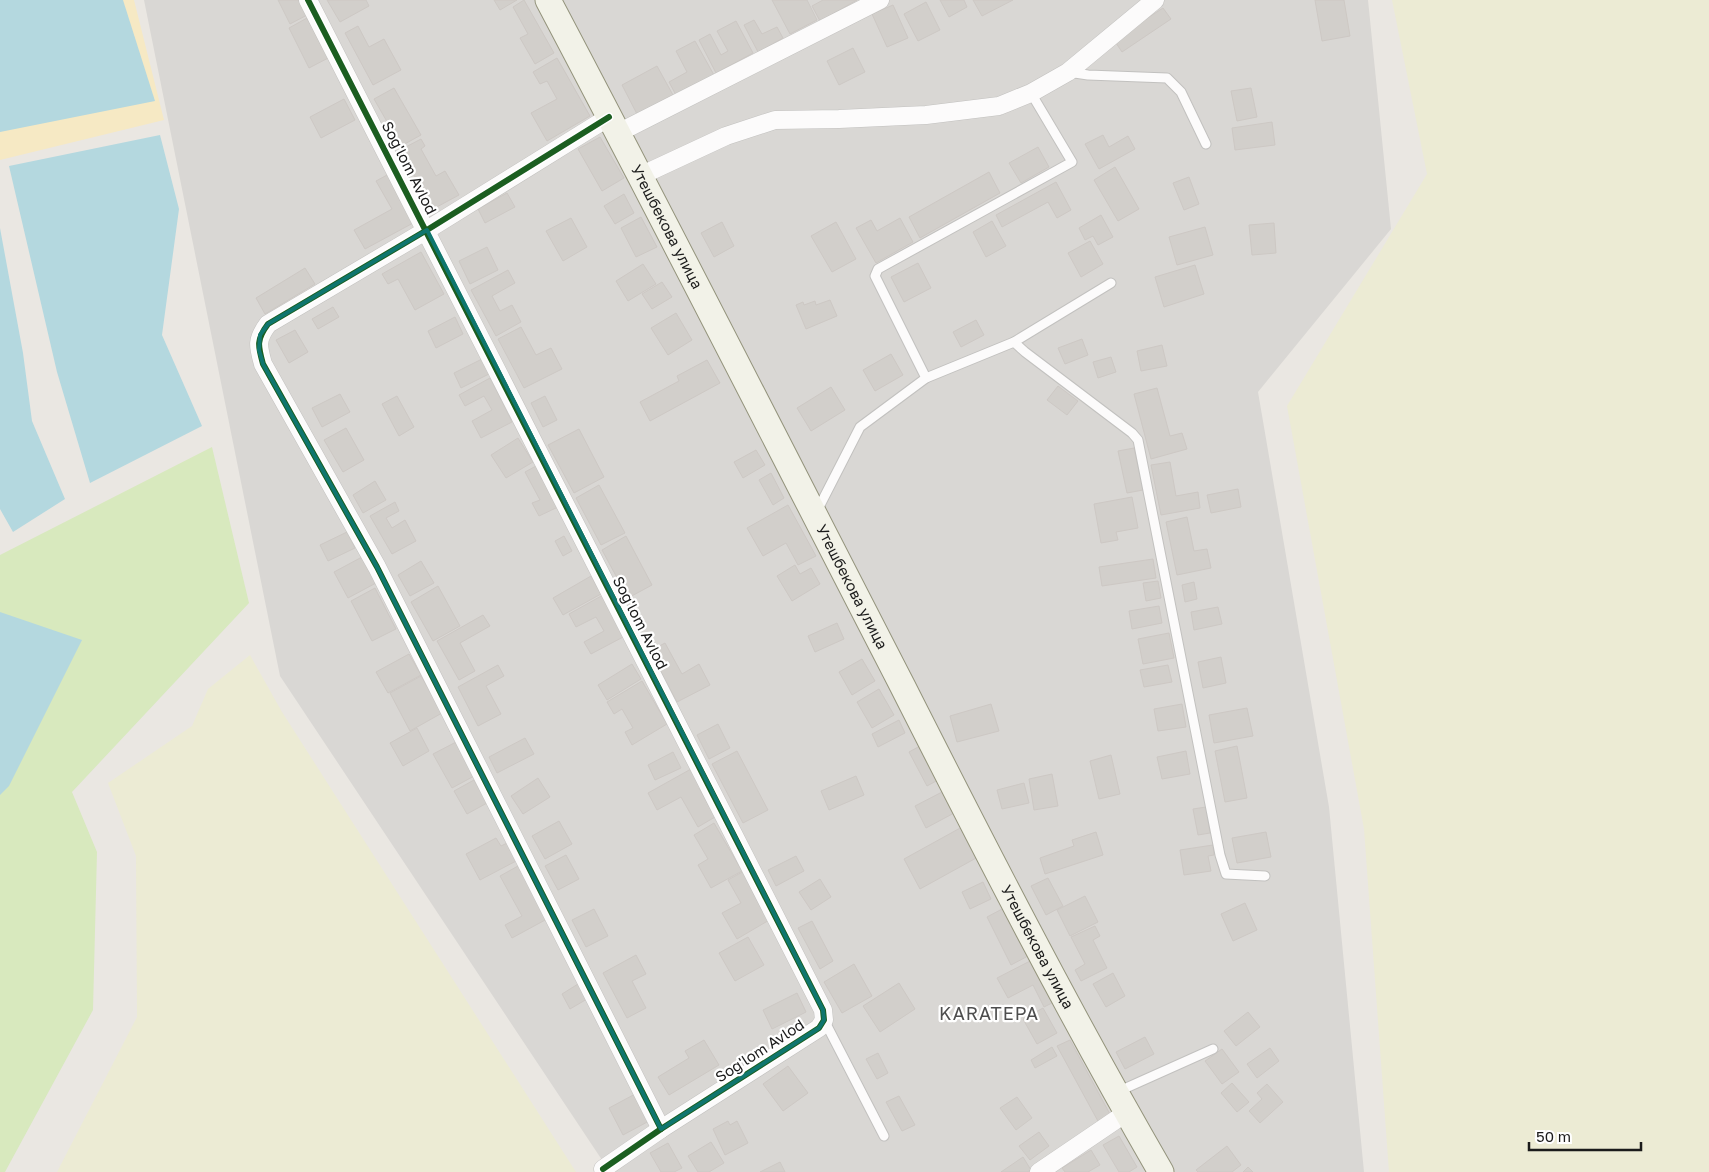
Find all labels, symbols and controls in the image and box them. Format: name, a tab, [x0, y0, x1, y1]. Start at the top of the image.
street label: Sog'lom Avlod	[379, 118, 441, 217]
street label: Утешбекова улица	[628, 161, 707, 292]
street label: Утешбекова улица	[813, 521, 892, 652]
street label: Sog'lom Avlod	[610, 573, 672, 672]
street label: Утешбекова улица	[998, 882, 1078, 1012]
district label: KARATEPA	[939, 1002, 1039, 1024]
street label: Sog'lom Avlod	[712, 1015, 807, 1086]
scale bar	[1529, 1120, 1642, 1152]
text: 50 m	[1536, 1127, 1571, 1145]

